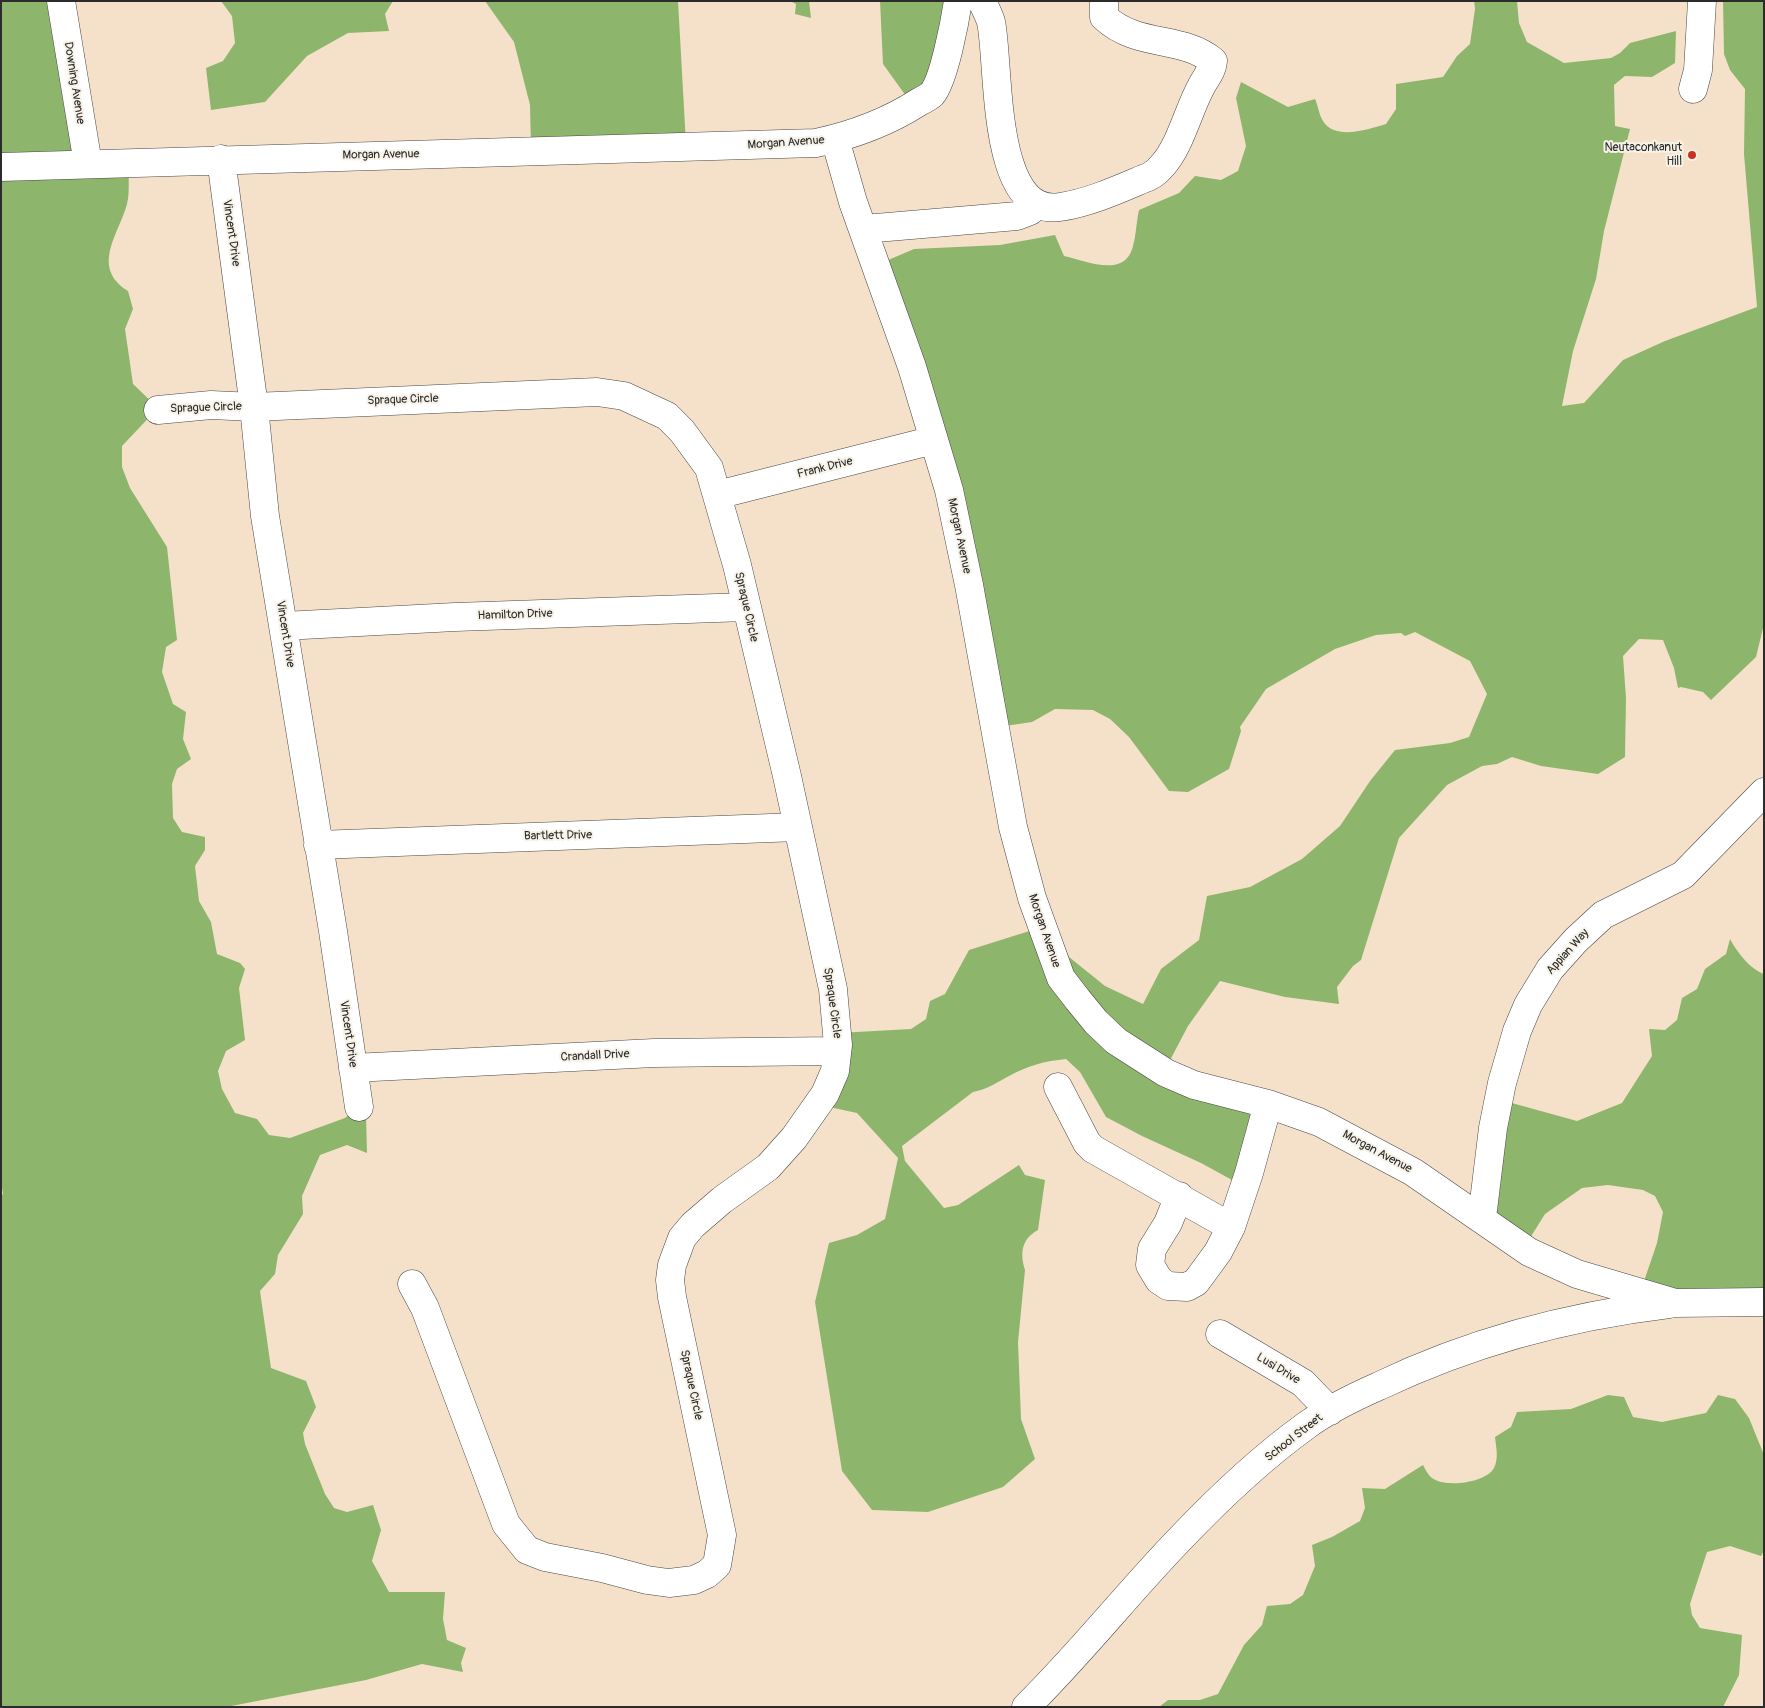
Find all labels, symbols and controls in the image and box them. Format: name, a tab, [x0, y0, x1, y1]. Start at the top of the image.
street label: Downing Avenue	[60, 41, 88, 125]
street label: Morgan Avenue	[747, 133, 825, 153]
place label: Neutaconkanut Hill	[1604, 141, 1682, 169]
street label: Morgan Avenue	[342, 147, 420, 163]
marker: Neutaconkanut Hill	[1686, 149, 1698, 161]
street label: Vincent Drive	[219, 199, 243, 267]
street label: Spraque Circle	[367, 392, 439, 408]
street label: Sprague Circle	[170, 400, 242, 416]
street label: Frank Drive	[796, 454, 854, 482]
street label: Morgan Avenue	[944, 497, 974, 575]
street label: Spraque Circle	[731, 571, 761, 643]
street label: Vincent Drive	[273, 600, 297, 668]
street label: Hamilton Drive	[477, 606, 553, 624]
street label: Bartlett Drive	[524, 828, 592, 844]
street label: Morgan Avenue	[1025, 892, 1063, 970]
street label: Appian Way	[1544, 926, 1592, 978]
street label: Spraque Circle	[820, 967, 844, 1039]
street label: Vincent Drive	[336, 1000, 360, 1068]
street label: Crandall Drive	[560, 1047, 630, 1065]
street label: Morgan Avenue	[1340, 1128, 1414, 1176]
street label: Spraque Circle	[677, 1349, 705, 1421]
street label: Lusi Drive	[1253, 1350, 1303, 1388]
street label: School Street	[1262, 1411, 1326, 1465]

